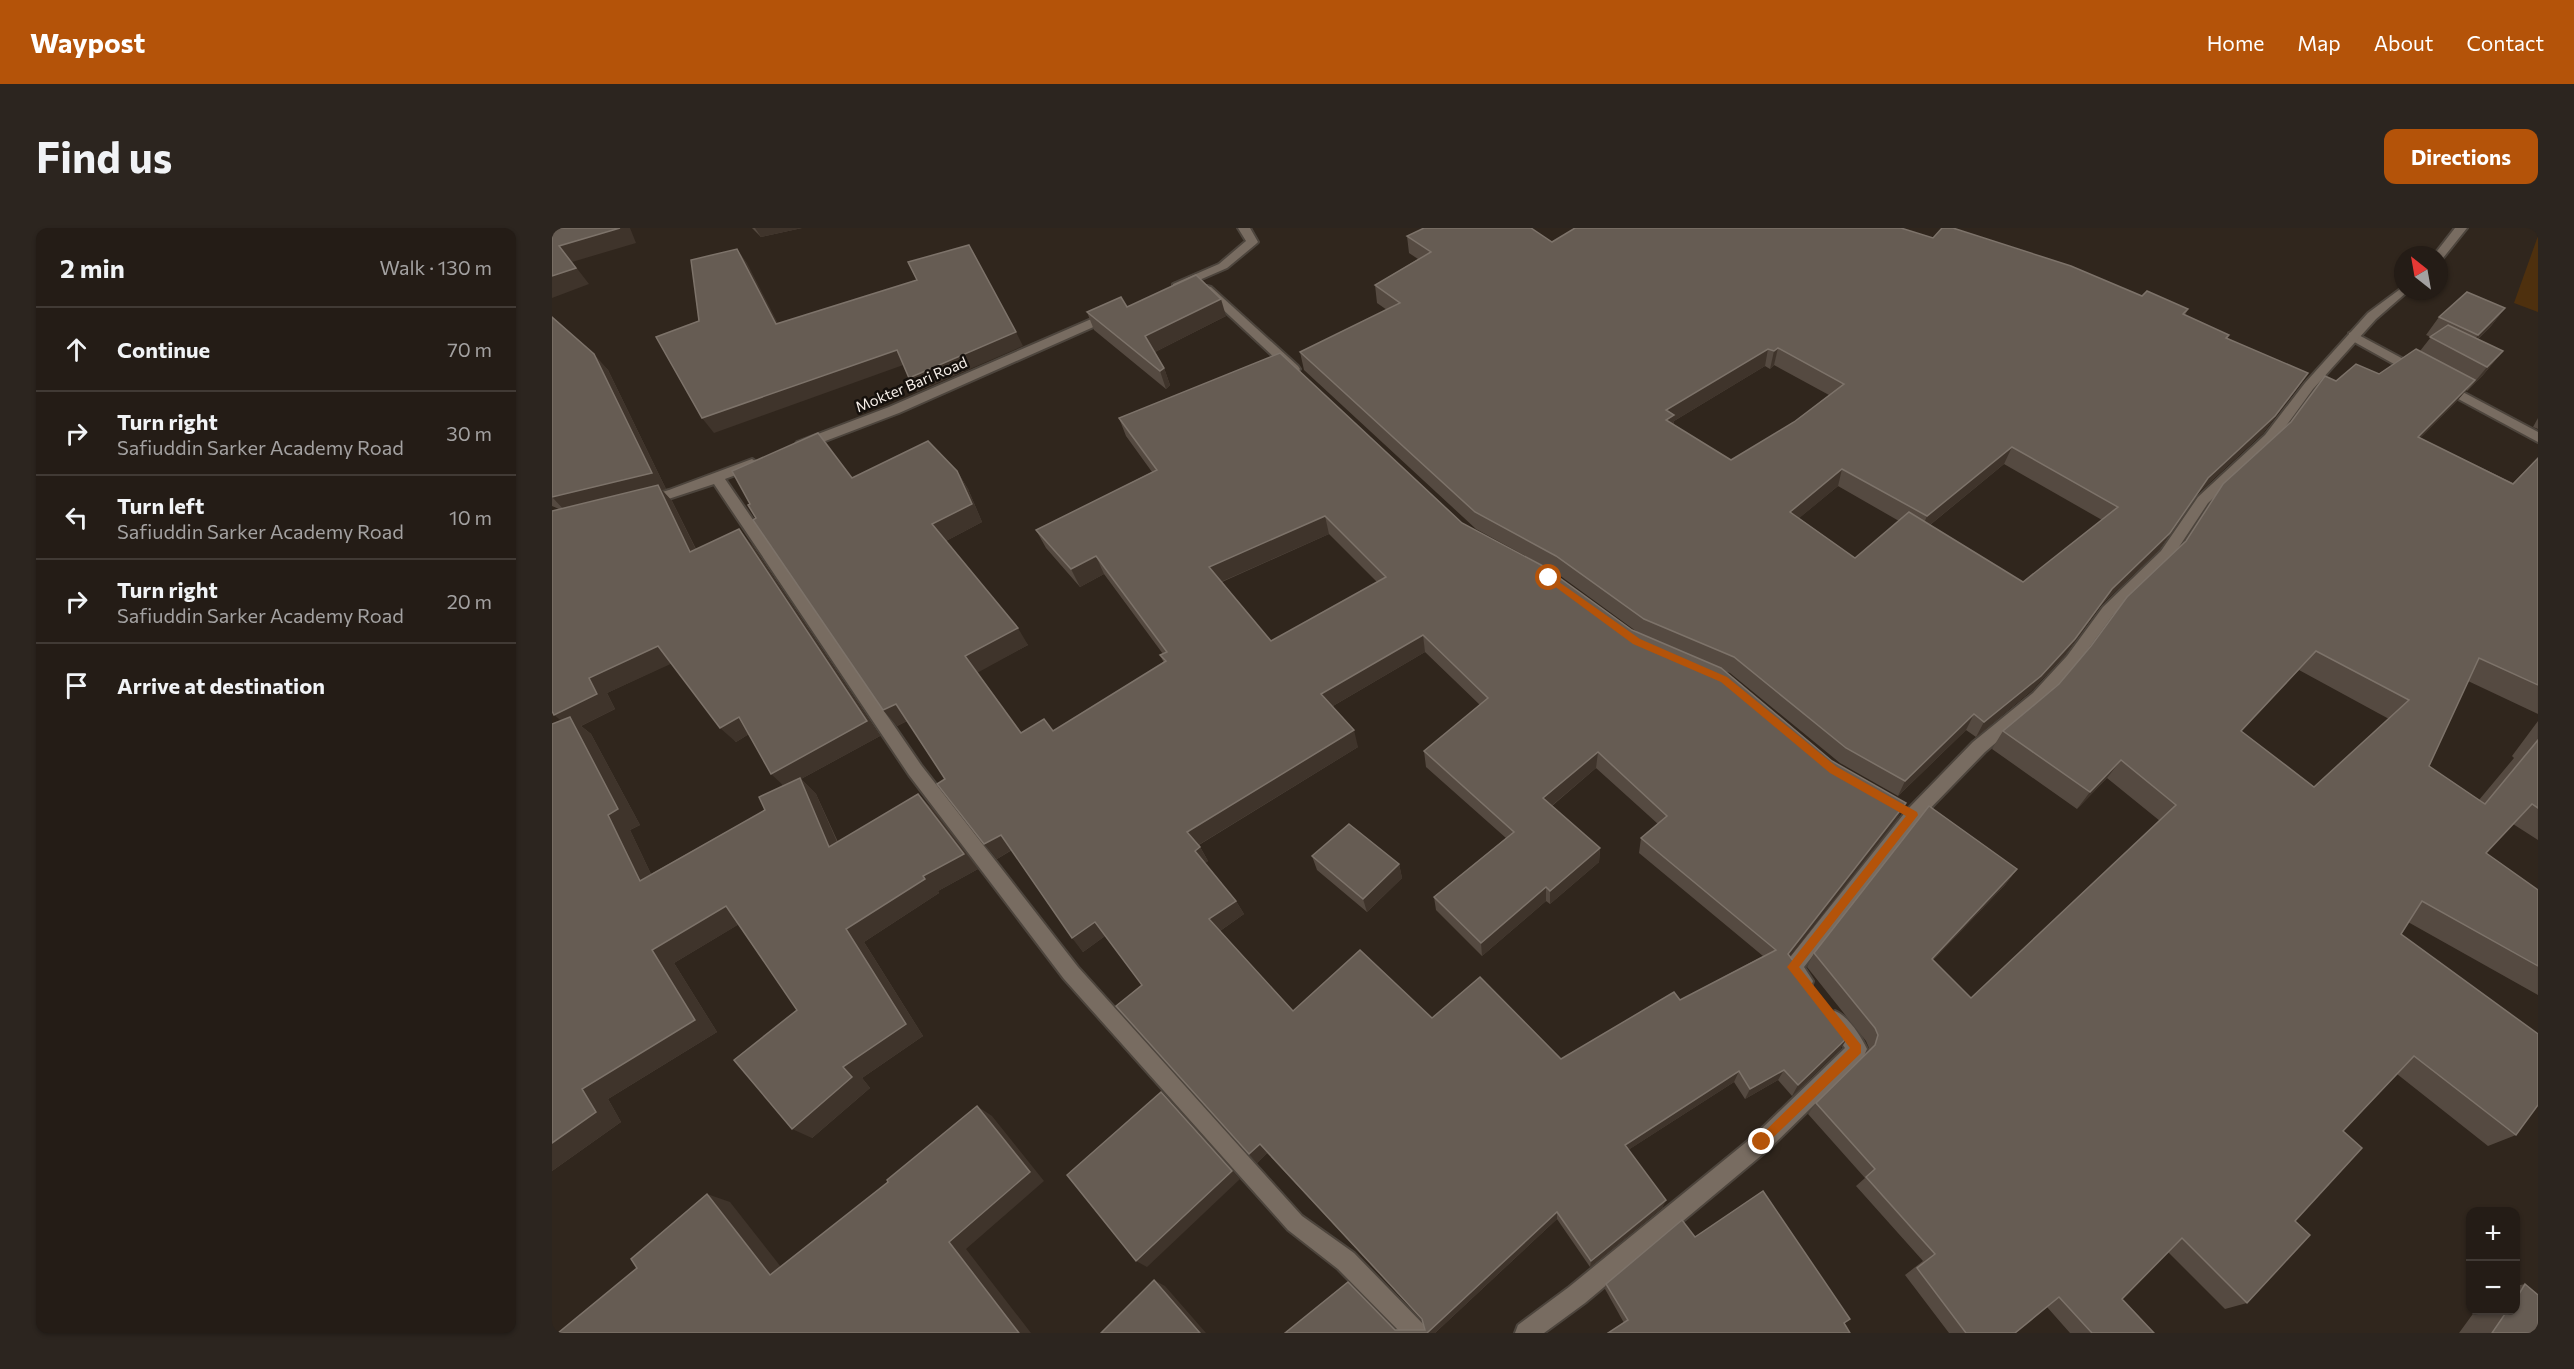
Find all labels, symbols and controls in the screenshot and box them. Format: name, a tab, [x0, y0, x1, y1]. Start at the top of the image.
text: Waypost	[30, 25, 145, 59]
text: Home	[2207, 30, 2264, 55]
text: Map	[2297, 30, 2341, 55]
text: About	[2374, 30, 2433, 55]
text: Contact	[2466, 30, 2544, 55]
button: Directions	[2384, 129, 2538, 184]
text: Find us	[36, 130, 172, 182]
north arrow	[2394, 246, 2448, 300]
text: 2 min	[60, 252, 125, 283]
text: Walk · 130 m	[380, 255, 492, 279]
icon: ahead	[60, 333, 93, 366]
text: Continue	[117, 336, 210, 363]
text: 70 m	[447, 337, 492, 361]
street label: Mokter Bari Road	[852, 352, 970, 416]
text: Turn right	[117, 408, 218, 435]
icon: right	[60, 417, 93, 450]
text: 30 m	[446, 421, 492, 445]
text: Safiuddin Sarker Academy Road	[117, 435, 404, 459]
text: Turn left	[117, 492, 204, 519]
icon: left	[60, 501, 93, 534]
text: 10 m	[449, 505, 492, 529]
text: Safiuddin Sarker Academy Road	[117, 519, 404, 543]
route start	[1535, 564, 1561, 590]
text: Turn right	[117, 576, 218, 603]
icon: right	[60, 585, 93, 618]
text: 20 m	[447, 589, 492, 613]
text: Safiuddin Sarker Academy Road	[117, 603, 404, 627]
icon: arrive	[60, 669, 93, 702]
text: Arrive at destination	[117, 672, 325, 699]
route end	[1748, 1128, 1774, 1154]
map controls	[2466, 1207, 2520, 1315]
button: +	[2466, 1207, 2520, 1261]
button: −	[2466, 1261, 2520, 1315]

